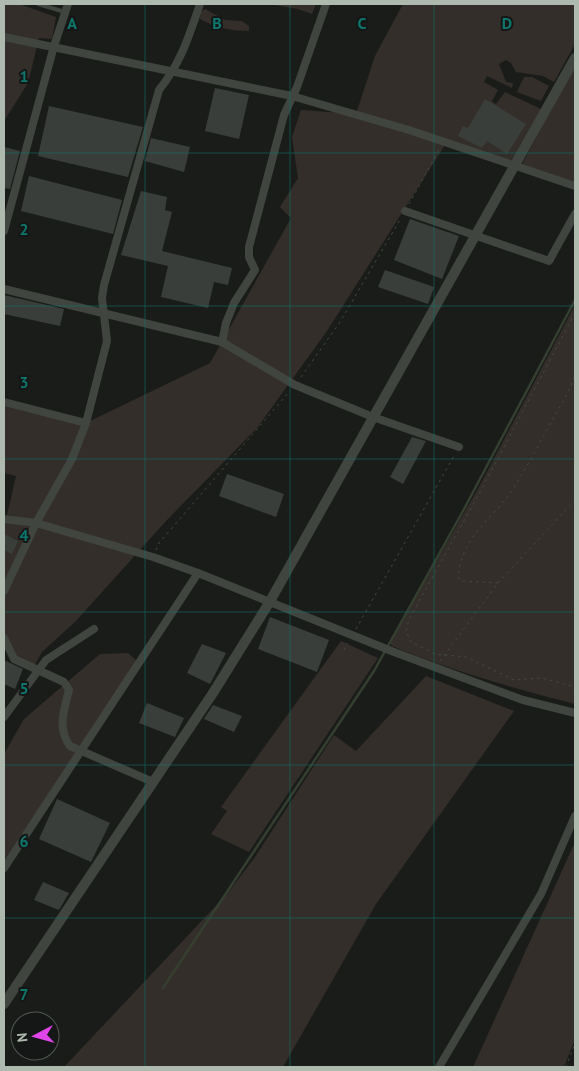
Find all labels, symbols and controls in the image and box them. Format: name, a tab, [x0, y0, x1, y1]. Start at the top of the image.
text: A	[67, 13, 77, 33]
text: B	[212, 13, 222, 33]
text: C	[358, 13, 367, 33]
text: D	[502, 13, 512, 33]
text: 1	[19, 66, 29, 86]
text: 2	[19, 219, 29, 239]
text: 3	[19, 372, 29, 392]
text: 4	[19, 525, 29, 545]
text: 5	[19, 678, 29, 698]
text: 6	[19, 831, 29, 851]
text: 7	[19, 984, 29, 1004]
north arrow	[10, 1011, 60, 1061]
text: N	[13, 1032, 32, 1043]

